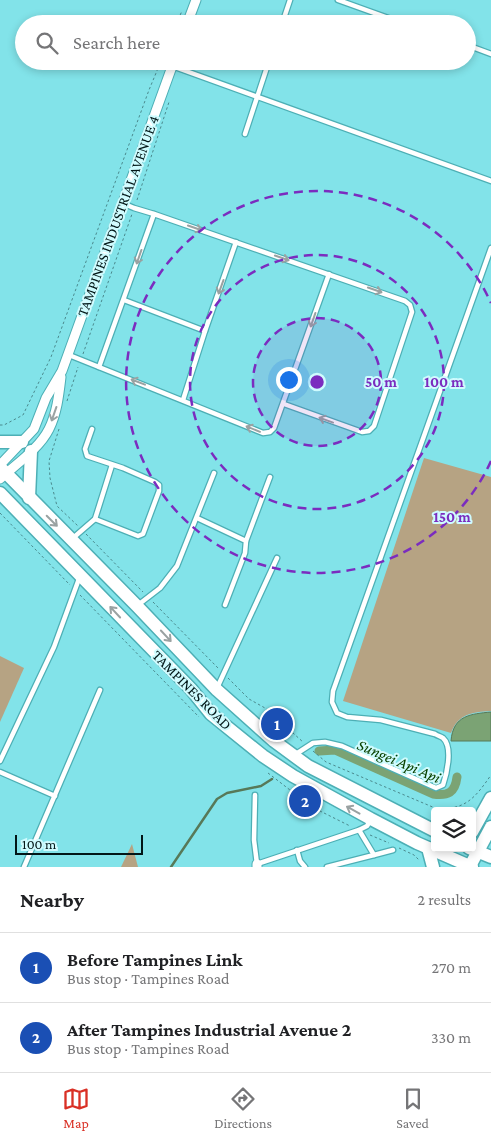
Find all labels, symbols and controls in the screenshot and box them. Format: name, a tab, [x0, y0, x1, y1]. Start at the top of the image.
search box	[15, 15, 476, 70]
icon: search	[33, 29, 61, 57]
text: Search here	[73, 32, 160, 53]
street label: TAMPINES INDUSTRIAL AVENUE 4	[74, 113, 162, 319]
one-way arrow	[187, 224, 203, 233]
one-way arrow	[134, 249, 143, 264]
one-way arrow	[274, 254, 290, 264]
one-way arrow	[216, 278, 225, 294]
one-way arrow	[366, 286, 382, 295]
one-way arrow	[307, 312, 317, 328]
your location	[276, 367, 302, 393]
centre of rings	[308, 373, 326, 391]
text: 50 m	[365, 374, 397, 390]
text: 100 m	[424, 374, 464, 390]
one-way arrow	[131, 377, 146, 386]
one-way arrow	[49, 406, 58, 422]
one-way arrow	[318, 415, 334, 424]
one-way arrow	[246, 423, 261, 433]
text: 150 m	[433, 509, 471, 525]
one-way arrow	[46, 515, 58, 527]
one-way arrow	[109, 605, 121, 618]
one-way arrow	[160, 630, 172, 643]
street label: TAMPINES ROAD	[149, 647, 235, 733]
pin: 1	[261, 705, 293, 743]
water label: Sungei Api Api	[354, 736, 444, 787]
pin: 2	[289, 782, 321, 820]
one-way arrow	[347, 804, 361, 814]
map controls	[431, 807, 476, 852]
button: layers	[431, 807, 476, 852]
scale bar	[15, 832, 142, 855]
text: 100 m	[22, 836, 56, 852]
text: Nearby	[20, 888, 84, 912]
text: 2 results	[418, 891, 471, 908]
text: Before Tampines Link	[67, 949, 243, 970]
text: 1	[33, 959, 39, 976]
text: 270 m	[432, 959, 471, 976]
text: Bus stop · Tampines Road	[67, 970, 230, 987]
text: After Tampines Industrial Avenue 2	[67, 1019, 351, 1040]
text: 2	[32, 1029, 40, 1046]
text: 330 m	[431, 1029, 471, 1046]
text: Bus stop · Tampines Road	[67, 1040, 230, 1057]
tab: Map	[62, 1085, 90, 1131]
tab: Directions	[214, 1085, 272, 1131]
tab: Saved	[396, 1085, 429, 1131]

